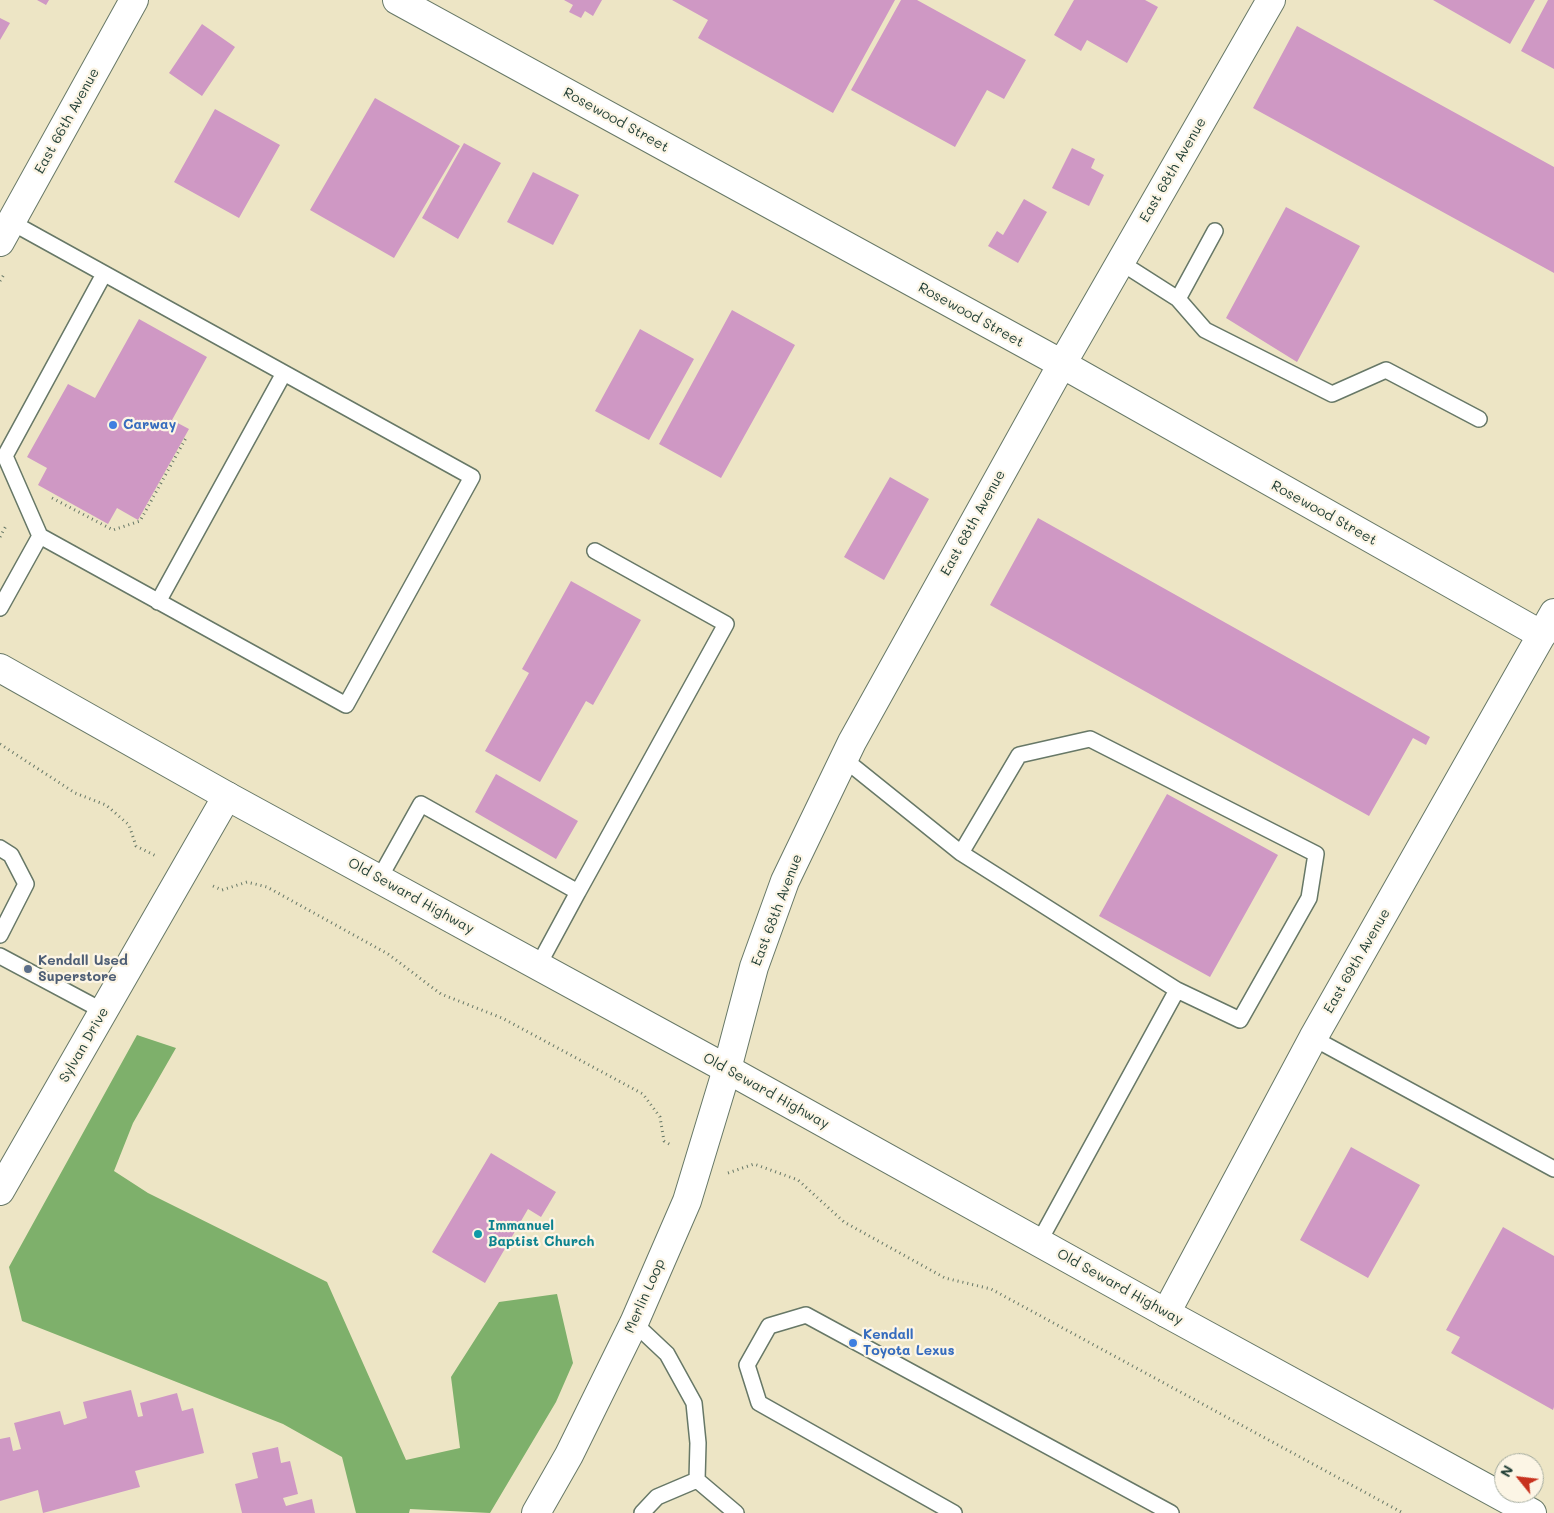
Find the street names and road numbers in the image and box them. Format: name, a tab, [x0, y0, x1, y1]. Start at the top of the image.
street label: East 66th Avenue	[31, 65, 103, 177]
street label: Rosewood Street	[560, 84, 672, 156]
street label: East 68th Avenue	[1136, 115, 1210, 225]
street label: Rosewood Street	[915, 279, 1027, 351]
street label: East 68th Avenue	[937, 467, 1009, 579]
street label: Rosewood Street	[1268, 477, 1380, 549]
street label: East 68th Avenue	[748, 852, 806, 968]
street label: Old Seward Highway	[345, 854, 477, 938]
street label: East 69th Avenue	[1320, 906, 1394, 1016]
street label: Sylvan Drive	[56, 1004, 112, 1086]
street label: Old Seward Highway	[700, 1049, 832, 1133]
street label: Old Seward Highway	[1054, 1245, 1186, 1329]
street label: Merlin Loop	[621, 1256, 669, 1336]

